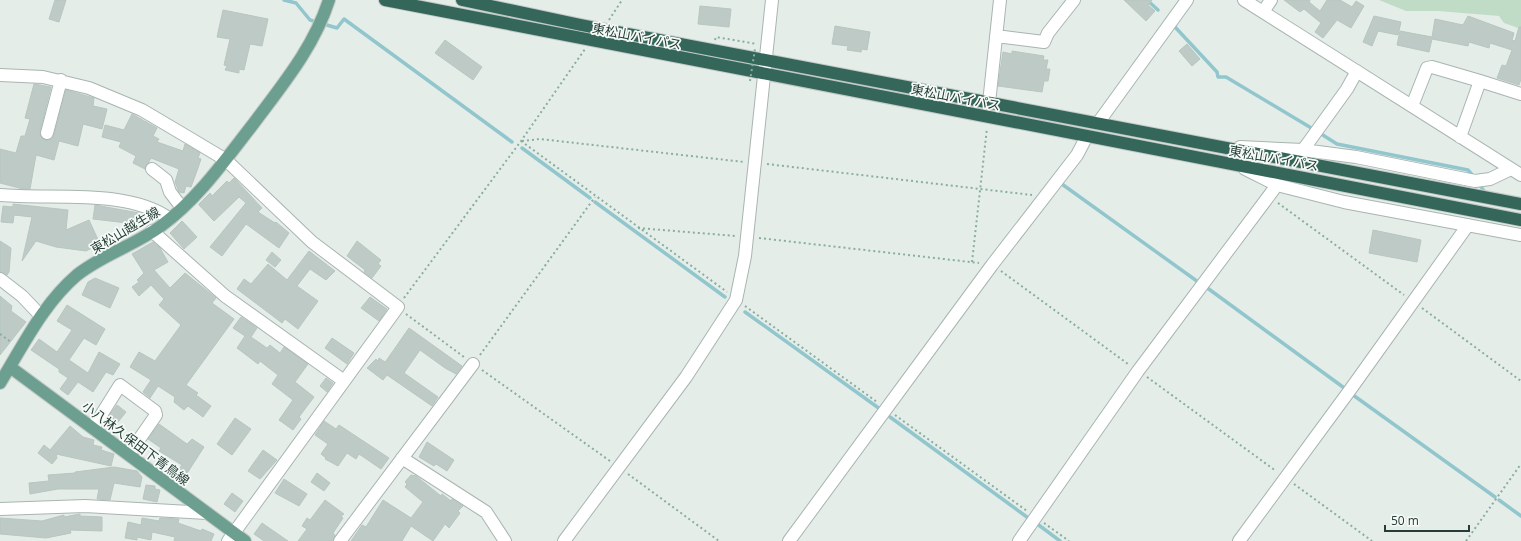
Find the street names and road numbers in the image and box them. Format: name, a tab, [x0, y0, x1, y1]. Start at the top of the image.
street label: 東松山バイパス	[591, 19, 683, 53]
street label: 東松山バイパス	[910, 80, 1002, 114]
street label: 東松山バイパス	[1228, 141, 1320, 175]
street label: 東松山越生線	[87, 202, 163, 258]
street label: 小八林久保田下青鳥線	[79, 397, 193, 489]

